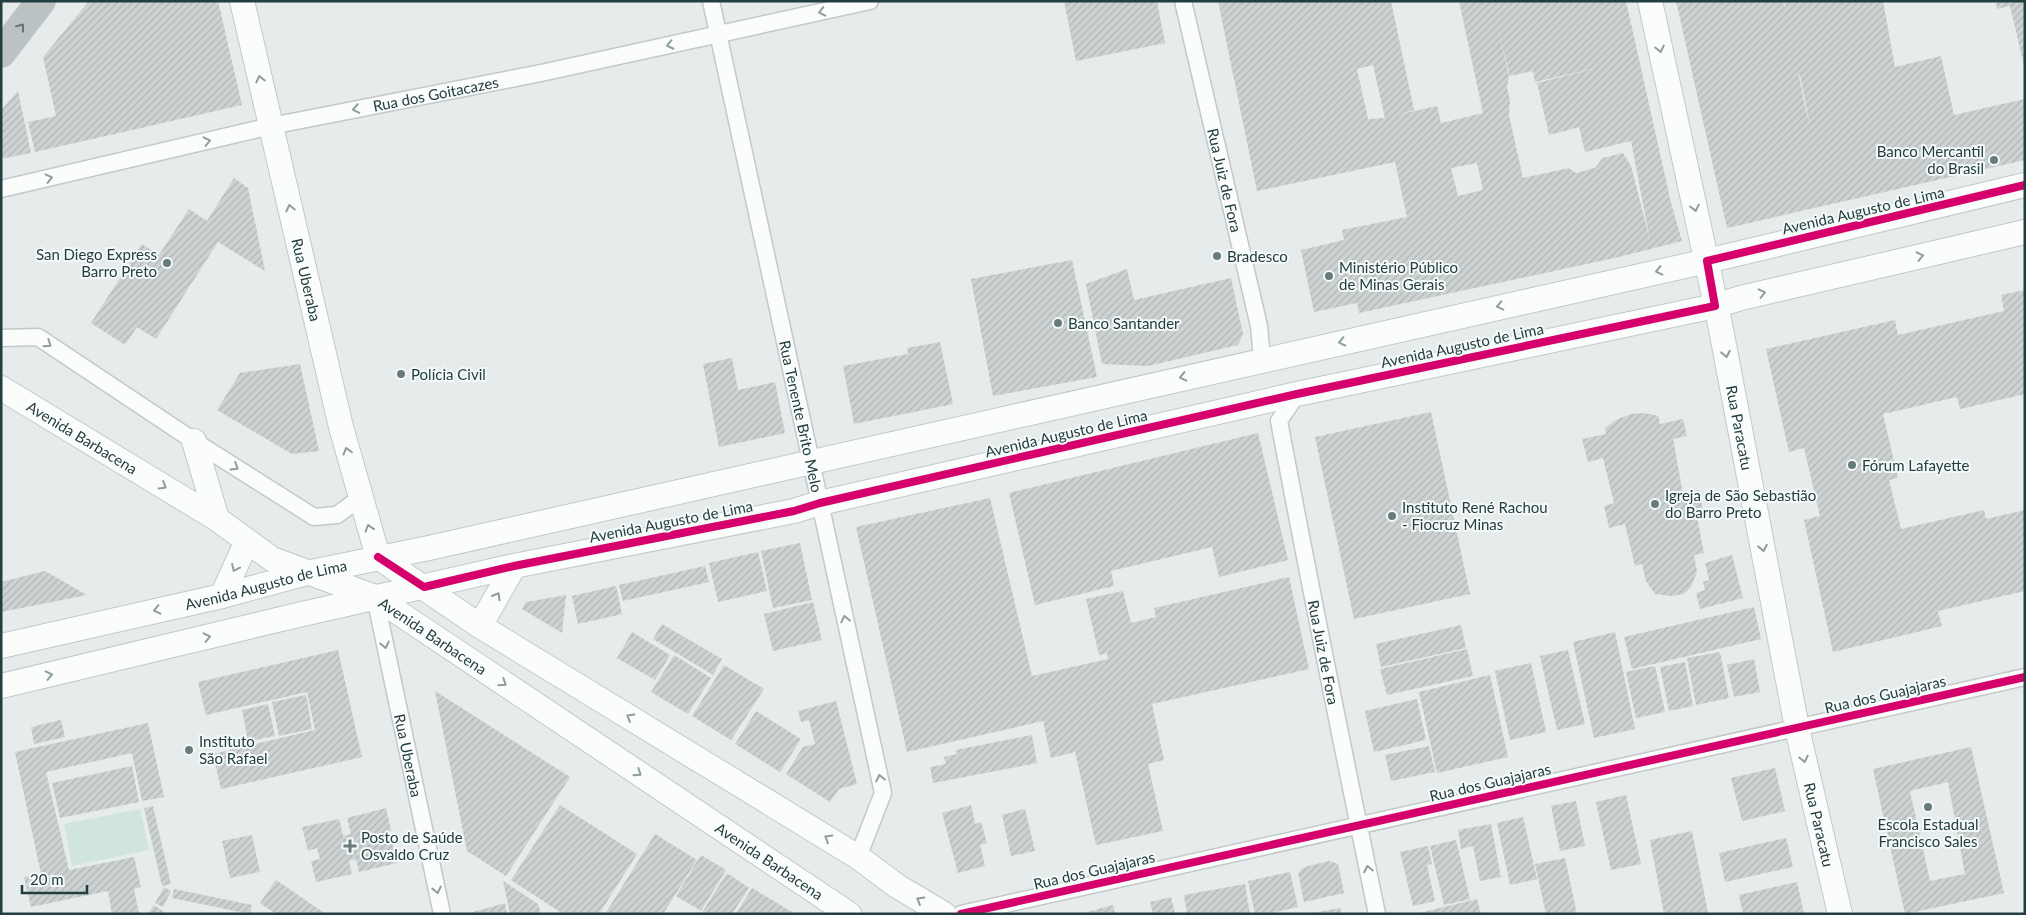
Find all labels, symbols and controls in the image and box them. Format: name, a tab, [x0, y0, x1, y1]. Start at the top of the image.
one-way arrow	[818, 6, 827, 17]
one-way arrow	[15, 23, 24, 33]
one-way arrow	[666, 40, 674, 50]
one-way arrow	[1654, 44, 1665, 53]
street label: Rua dos Goitacazes	[371, 73, 500, 115]
one-way arrow	[255, 74, 266, 83]
one-way arrow	[352, 104, 361, 114]
street label: Rua Juiz de Fora	[1204, 126, 1246, 234]
one-way arrow	[202, 136, 211, 147]
place label: Banco Mercantil do Brasil	[1877, 142, 1984, 177]
marker: Banco Mercantil do Brasil	[1988, 154, 2000, 166]
one-way arrow	[44, 173, 53, 184]
street label: Avenida Augusto de Lima	[1780, 183, 1946, 237]
one-way arrow	[285, 203, 296, 212]
one-way arrow	[1690, 203, 1700, 212]
street label: Rua Uberaba	[288, 236, 325, 323]
place label: San Diego Express Barro Preto	[36, 245, 157, 280]
place label: Bradesco	[1227, 247, 1288, 265]
marker: Bradesco	[1211, 250, 1223, 262]
one-way arrow	[1916, 251, 1925, 262]
marker: San Diego Express Barro Preto	[161, 257, 173, 269]
place label: Ministério Público de Minas Gerais	[1339, 258, 1458, 293]
one-way arrow	[1655, 265, 1664, 276]
marker: Ministério Público de Minas Gerais	[1323, 270, 1335, 282]
one-way arrow	[1757, 288, 1766, 299]
one-way arrow	[1496, 300, 1505, 311]
place label: Banco Santander	[1068, 314, 1180, 332]
marker: Banco Santander	[1052, 317, 1064, 329]
street label: Avenida Augusto de Lima	[1379, 319, 1545, 371]
one-way arrow	[1337, 336, 1346, 346]
one-way arrow	[42, 338, 52, 347]
street label: Rua Tenente Brito Melo	[776, 339, 826, 494]
one-way arrow	[1720, 349, 1730, 358]
place label: Polícia Civil	[411, 365, 486, 383]
marker: Polícia Civil	[395, 368, 407, 380]
one-way arrow	[1179, 371, 1188, 382]
street label: Rua Paracatu	[1723, 384, 1757, 472]
street label: Avenida Barbacena	[24, 397, 141, 478]
street label: Avenida Augusto de Lima	[983, 406, 1149, 460]
one-way arrow	[343, 447, 353, 456]
place label: Fórum Lafayette	[1862, 456, 1969, 474]
marker: Fórum Lafayette	[1846, 459, 1858, 471]
one-way arrow	[230, 461, 239, 471]
one-way arrow	[157, 479, 166, 489]
place label: Igreja de São Sebastião do Barro Preto	[1665, 486, 1816, 521]
street label: Avenida Augusto de Lima	[588, 496, 754, 546]
place label: Instituto René Rachou - Fiocruz Minas	[1402, 498, 1548, 533]
marker: Igreja de São Sebastião do Barro Preto	[1649, 498, 1661, 510]
marker: Instituto René Rachou - Fiocruz Minas	[1386, 510, 1398, 522]
one-way arrow	[365, 524, 375, 532]
one-way arrow	[1757, 543, 1767, 552]
street label: Avenida Augusto de Lima	[183, 556, 348, 613]
one-way arrow	[231, 563, 241, 572]
one-way arrow	[490, 592, 500, 601]
street label: Avenida Barbacena	[376, 593, 490, 678]
street label: Rua Juiz de Fora	[1305, 598, 1343, 706]
one-way arrow	[153, 604, 162, 615]
one-way arrow	[840, 615, 851, 624]
one-way arrow	[202, 632, 211, 643]
one-way arrow	[380, 641, 390, 649]
one-way arrow	[44, 670, 53, 681]
street label: Rua dos Guajajaras	[1823, 671, 1947, 717]
one-way arrow	[498, 676, 507, 686]
street label: Rua Uberaba	[391, 712, 426, 799]
one-way arrow	[626, 714, 635, 723]
place label: Instituto São Rafael	[199, 732, 268, 767]
marker: Instituto São Rafael	[183, 744, 195, 756]
one-way arrow	[1798, 754, 1809, 763]
street label: Rua dos Guajajaras	[1428, 759, 1552, 805]
one-way arrow	[633, 767, 642, 776]
one-way arrow	[875, 773, 885, 782]
street label: Rua Paracatu	[1801, 781, 1838, 869]
marker: Escola Estadual Francisco Sales	[1922, 801, 1934, 813]
place label: Escola Estadual Francisco Sales	[1877, 815, 1979, 850]
street label: Avenida Barbacena	[712, 818, 827, 903]
place label: Posto de Saúde Osvaldo Cruz	[361, 828, 463, 863]
one-way arrow	[824, 835, 833, 845]
marker: Posto de Saúde Osvaldo Cruz	[343, 839, 357, 853]
street label: Rua dos Guajajaras	[1032, 847, 1156, 893]
scale bar	[22, 862, 88, 894]
one-way arrow	[1363, 865, 1373, 874]
text: 20 m	[30, 870, 64, 888]
one-way arrow	[431, 885, 442, 894]
one-way arrow	[917, 896, 926, 906]

